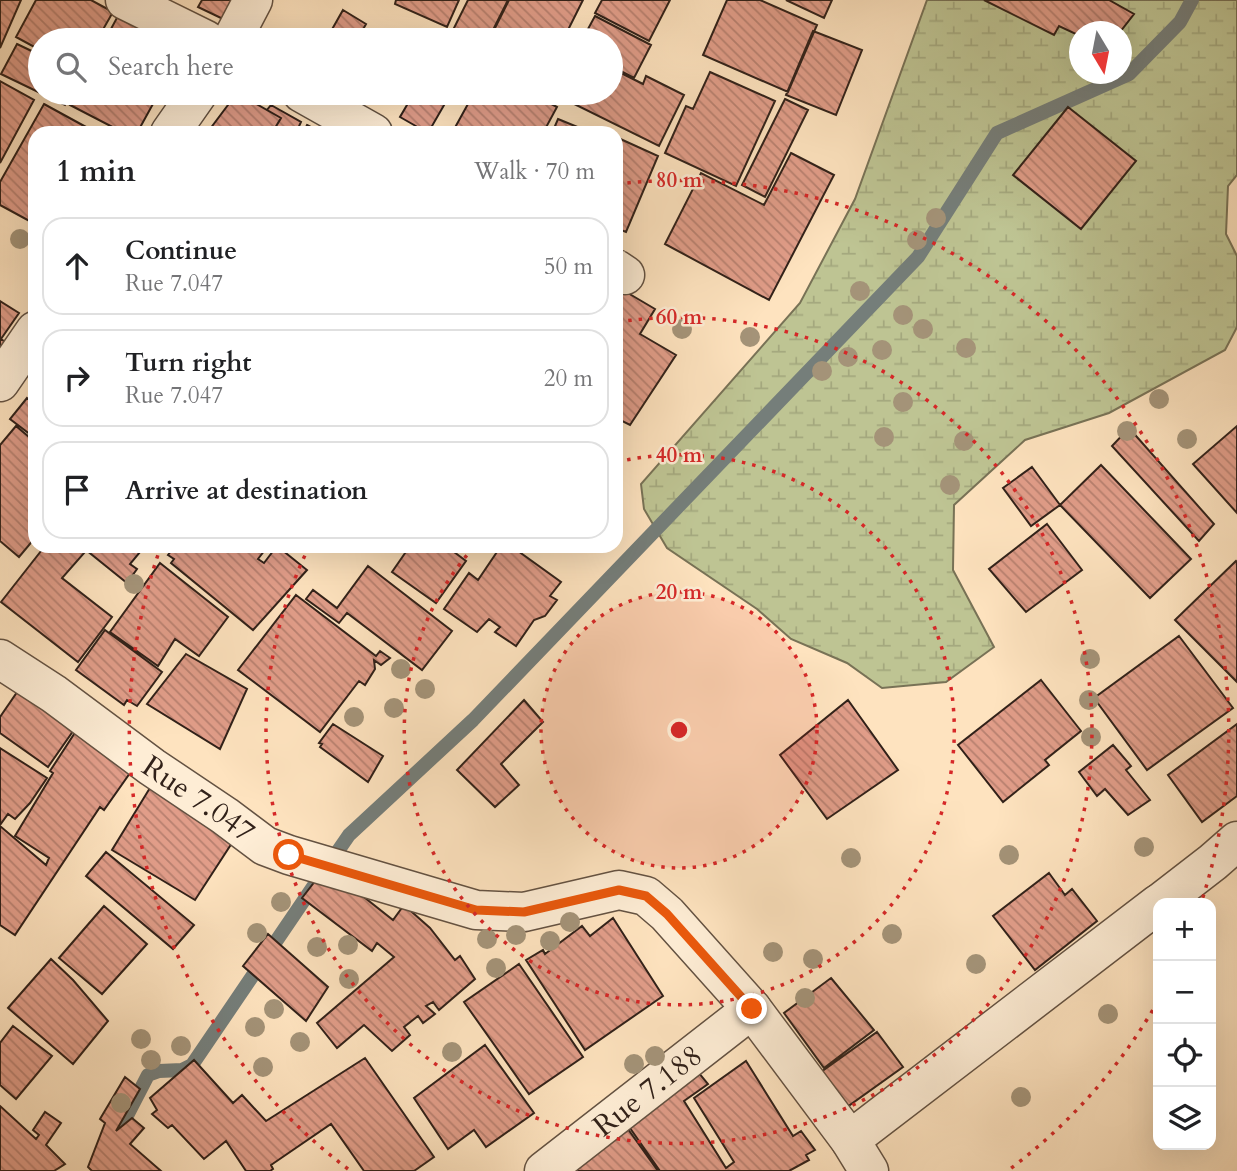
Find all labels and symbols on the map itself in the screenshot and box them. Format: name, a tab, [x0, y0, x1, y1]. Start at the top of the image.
north arrow	[1069, 21, 1132, 84]
text: 80 m	[656, 166, 703, 195]
text: 60 m	[656, 303, 703, 332]
text: 40 m	[656, 441, 703, 470]
text: 20 m	[656, 578, 703, 607]
centre of rings	[667, 718, 691, 742]
street label: Rue 7.047	[134, 746, 263, 852]
route start	[273, 839, 304, 870]
route end	[736, 993, 767, 1024]
street label: Rue 7.188	[585, 1035, 711, 1146]

